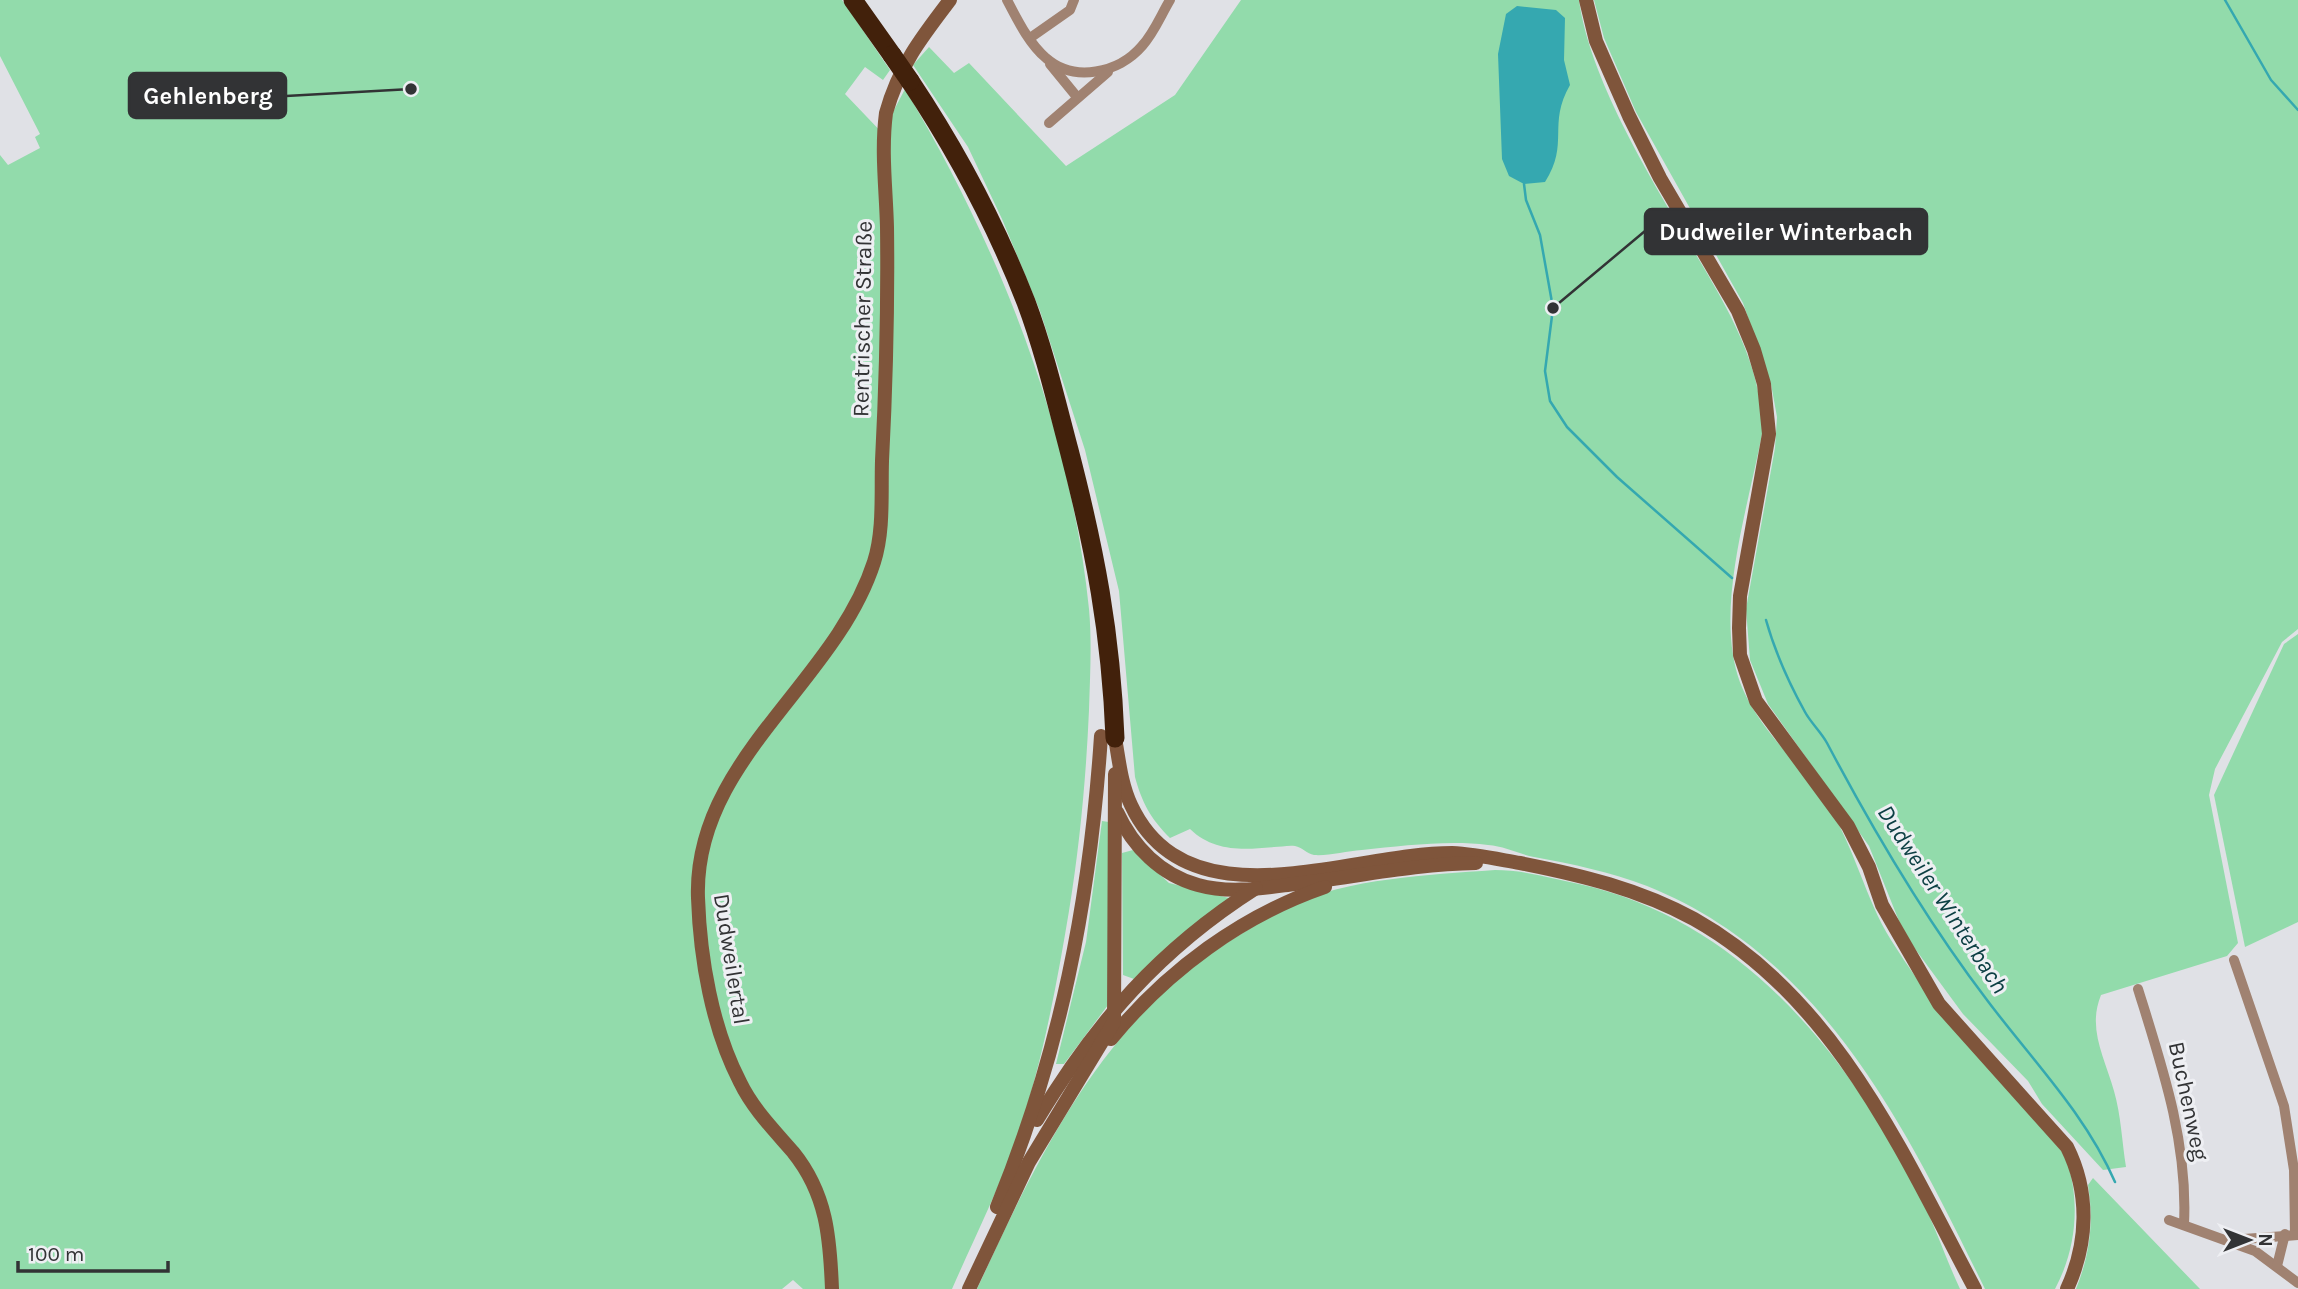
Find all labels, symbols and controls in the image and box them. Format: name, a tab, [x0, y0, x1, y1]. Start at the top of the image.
callout: Gehlenberg	[129, 73, 286, 118]
text: Gehlenberg	[143, 82, 273, 110]
callout: Dudweiler Winterbach	[1645, 209, 1927, 254]
text: Dudweiler Winterbach	[1659, 218, 1913, 246]
street label: Rentrischer Straße	[847, 221, 878, 417]
water label: Dudweiler Winterbach	[1872, 799, 2014, 999]
street label: Dudweilertal	[708, 892, 755, 1027]
street label: Buchenweg	[2163, 1039, 2214, 1163]
north arrow	[2214, 1205, 2284, 1275]
scale bar	[18, 1230, 168, 1274]
text: N	[2254, 1233, 2276, 1247]
text: 100 m	[28, 1242, 85, 1266]

